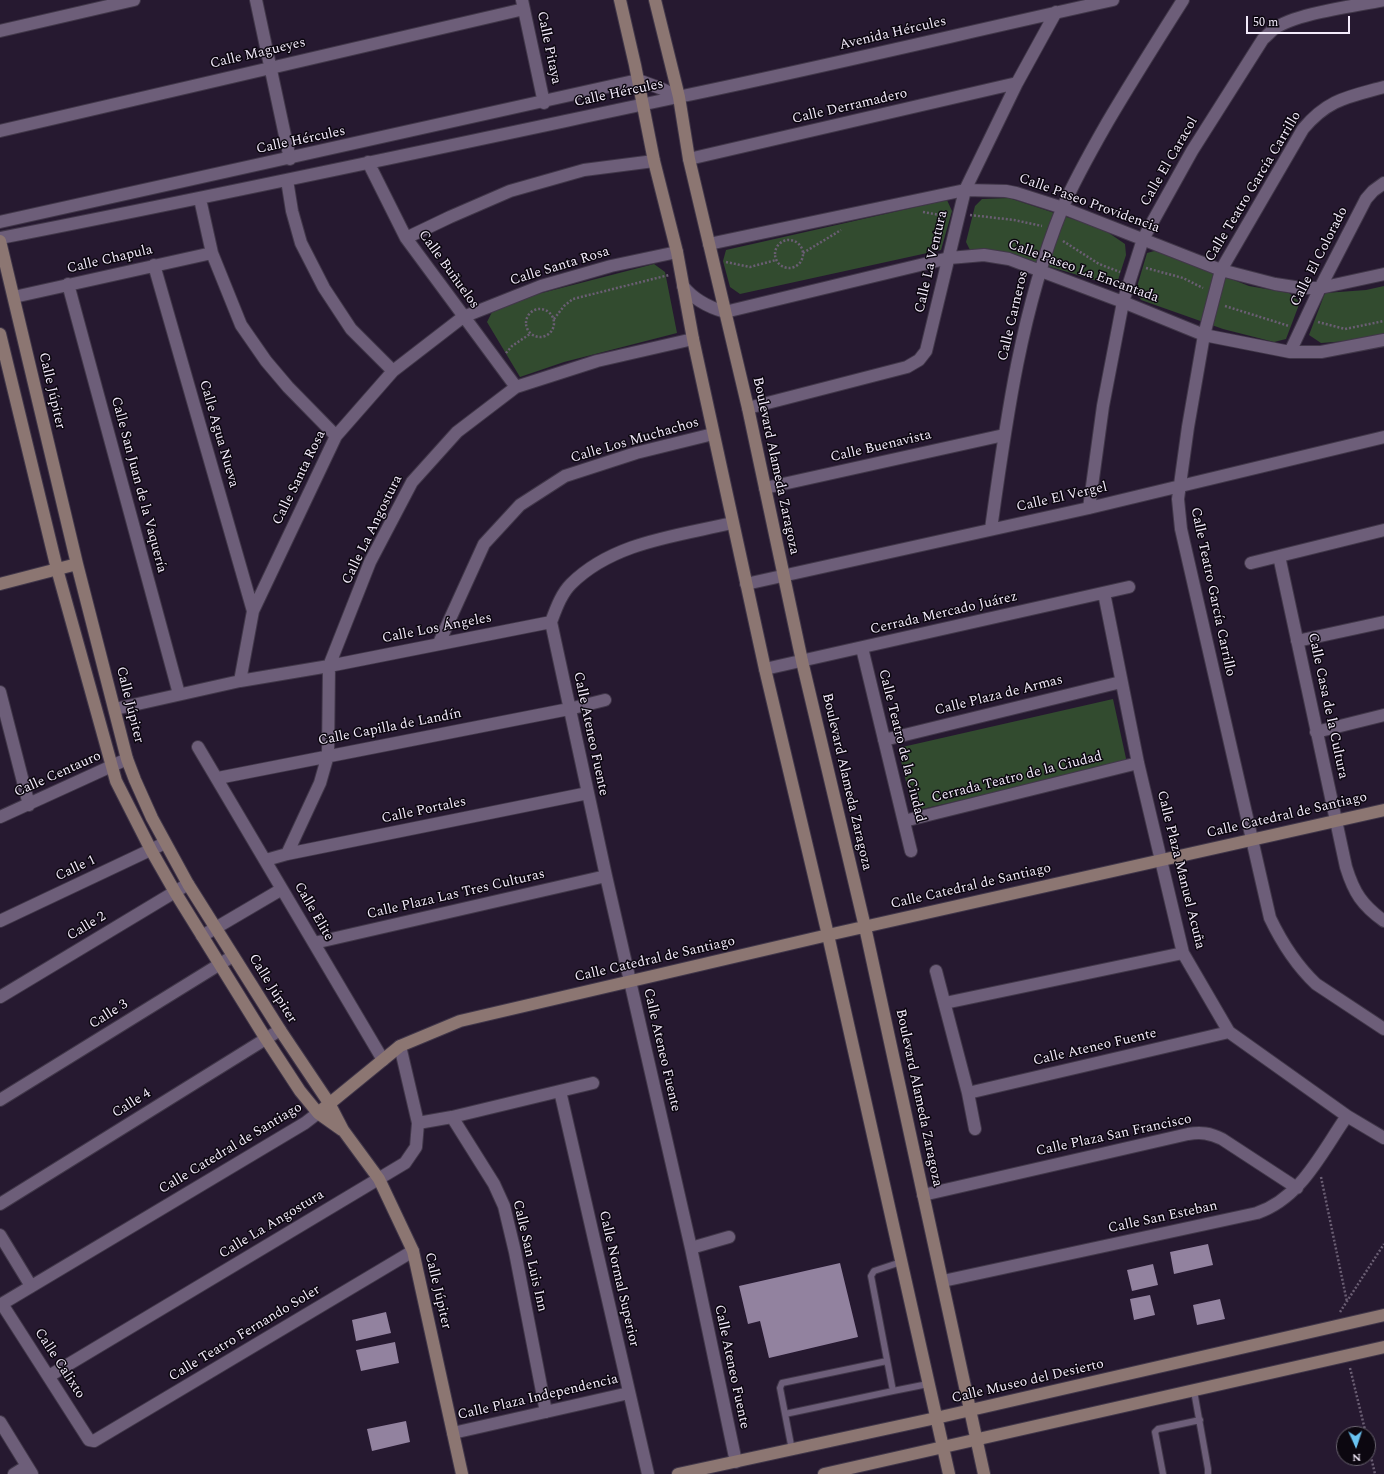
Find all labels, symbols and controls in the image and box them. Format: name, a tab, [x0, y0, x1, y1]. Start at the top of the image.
scale bar	[1248, 8, 1352, 34]
street label: Calle Pitaya	[532, 10, 564, 86]
text: 50 m	[1253, 13, 1278, 32]
street label: Avenida Hércules	[838, 14, 948, 54]
street label: Calle Magueyes	[209, 35, 307, 73]
street label: Calle Hércules	[573, 76, 665, 112]
street label: Calle Derramadero	[791, 86, 909, 128]
street label: Calle Teatro García Carrillo	[1202, 109, 1306, 265]
street label: Calle El Caracol	[1138, 114, 1202, 210]
street label: Calle Hércules	[255, 123, 347, 159]
street label: Calle Paseo Providencia	[1016, 171, 1162, 237]
street label: Calle El Colorado	[1288, 204, 1352, 310]
street label: Calle La Ventura	[912, 209, 952, 315]
street label: Calle Buñuelos	[414, 227, 482, 313]
street label: Calle Paseo La Encantada	[1005, 237, 1161, 307]
street label: Calle Chapula	[66, 242, 154, 278]
street label: Calle Santa Rosa	[508, 244, 612, 290]
street label: Calle Carneros	[995, 269, 1033, 363]
street label: Calle Júpiter	[34, 351, 68, 431]
street label: Boulevard Alameda Zaragoza	[748, 376, 802, 556]
street label: Calle Agua Nueva	[195, 378, 241, 490]
street label: Calle San Juan de la Vaquería	[106, 395, 170, 575]
street label: Calle Los Muchachos	[569, 415, 701, 467]
street label: Calle Buenavista	[829, 427, 933, 467]
street label: Calle Santa Rosa	[270, 428, 330, 528]
street label: Calle La Angostura	[339, 473, 407, 587]
street label: Calle El Vergel	[1015, 479, 1109, 517]
street label: Calle Teatro García Carrillo	[1186, 506, 1238, 678]
street label: Cerrada Mercado Juárez	[869, 589, 1019, 639]
street label: Calle Los Ángeles	[381, 610, 493, 648]
street label: Calle Casa de la Cultura	[1303, 631, 1351, 781]
street label: Calle Júpiter	[111, 665, 147, 745]
street label: Calle Teatro de la Ciudad	[874, 668, 928, 824]
street label: Calle Ateneo Fuente	[569, 671, 611, 797]
street label: Calle Plaza de Armas	[933, 672, 1065, 720]
street label: Boulevard Alameda Zaragoza	[817, 692, 875, 872]
street label: Calle Capilla de Landín	[317, 706, 463, 750]
street label: Calle Centauro	[12, 748, 104, 802]
street label: Cerrada Teatro de la Ciudad	[930, 749, 1104, 807]
street label: Calle Plaza Manuel Acuña	[1152, 789, 1208, 951]
street label: Calle Catedral de Santiago	[1205, 789, 1369, 843]
street label: Calle Portales	[380, 794, 468, 828]
street label: Calle 1	[53, 852, 99, 886]
street label: Calle Catedral de Santiago	[889, 860, 1053, 914]
street label: Calle Plaza Las Tres Culturas	[365, 866, 547, 924]
street label: Calle Elite	[290, 880, 336, 944]
street label: Calle 2	[64, 909, 110, 945]
street label: Calle Catedral de Santiago	[573, 933, 737, 987]
street label: Calle Júpiter	[244, 951, 300, 1027]
street label: Calle Ateneo Fuente	[639, 987, 683, 1113]
street label: Calle 3	[87, 997, 131, 1033]
street label: Boulevard Alameda Zaragoza	[891, 1008, 945, 1188]
street label: Calle Ateneo Fuente	[1032, 1026, 1158, 1070]
street label: Calle 4	[110, 1086, 154, 1122]
street label: Calle Catedral de Santiago	[156, 1100, 306, 1198]
street label: Calle Plaza San Francisco	[1035, 1111, 1193, 1161]
street label: Calle La Angostura	[216, 1187, 328, 1263]
street label: Calle San Esteban	[1107, 1198, 1219, 1238]
street label: Calle San Luis Inn	[508, 1199, 550, 1313]
street label: Calle Normal Superior	[594, 1209, 642, 1349]
street label: Calle Júpiter	[420, 1251, 454, 1331]
street label: Calle Teatro Fernando Soler	[166, 1282, 324, 1386]
street label: Calle Ateneo Fuente	[710, 1304, 752, 1430]
street label: Calle Calixto	[30, 1326, 88, 1402]
street label: Calle Museo del Desierto	[950, 1356, 1106, 1408]
street label: Calle Plaza Independencia	[456, 1371, 620, 1425]
north arrow	[1336, 1426, 1376, 1466]
text: N	[1352, 1449, 1362, 1466]

